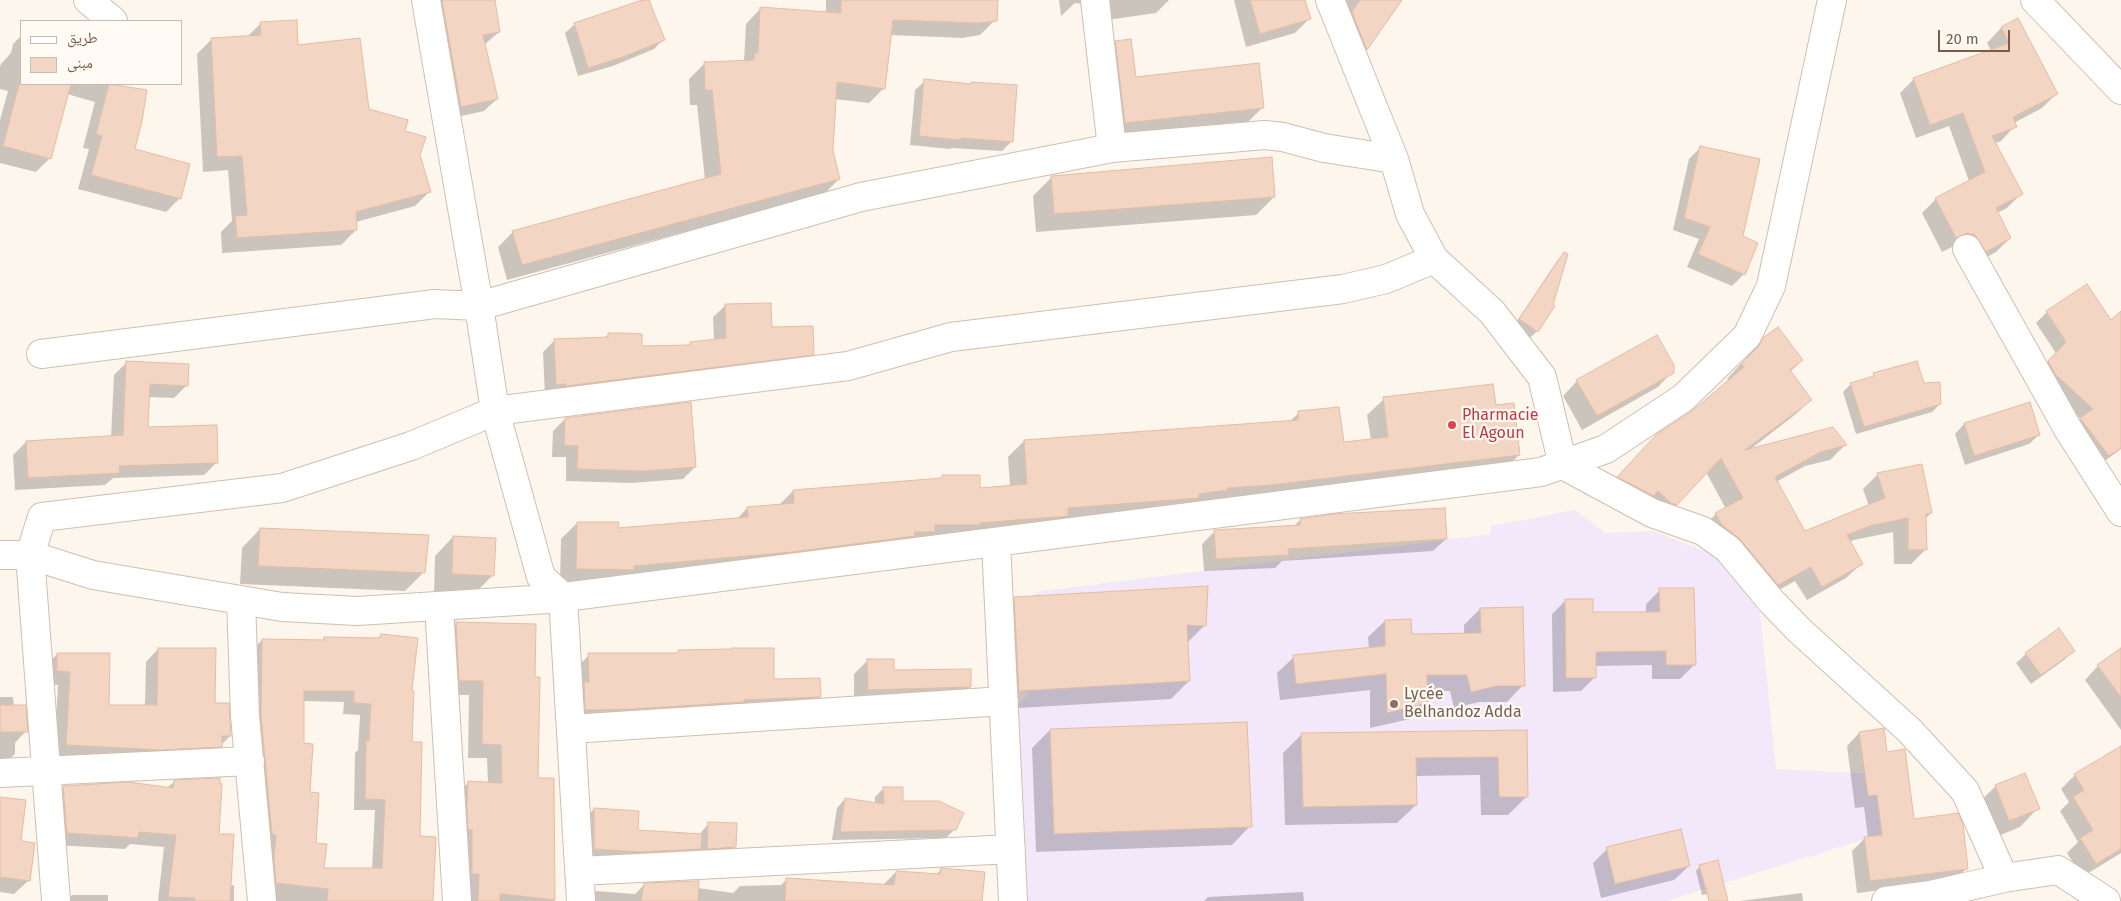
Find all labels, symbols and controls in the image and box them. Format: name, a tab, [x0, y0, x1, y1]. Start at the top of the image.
legend	[20, 20, 182, 85]
scale bar	[1941, 20, 2014, 52]
text: طريق	[67, 29, 98, 47]
text: 20 m	[1946, 30, 1979, 48]
text: مبنى	[67, 54, 93, 72]
place label: Pharmacie El Agoun	[1462, 406, 1539, 444]
marker: Pharmacie El Agoun	[1446, 419, 1458, 431]
place label: Lycée Belhandoz Adda	[1404, 685, 1522, 723]
marker: Lycée Belhandoz Adda	[1388, 698, 1400, 710]

